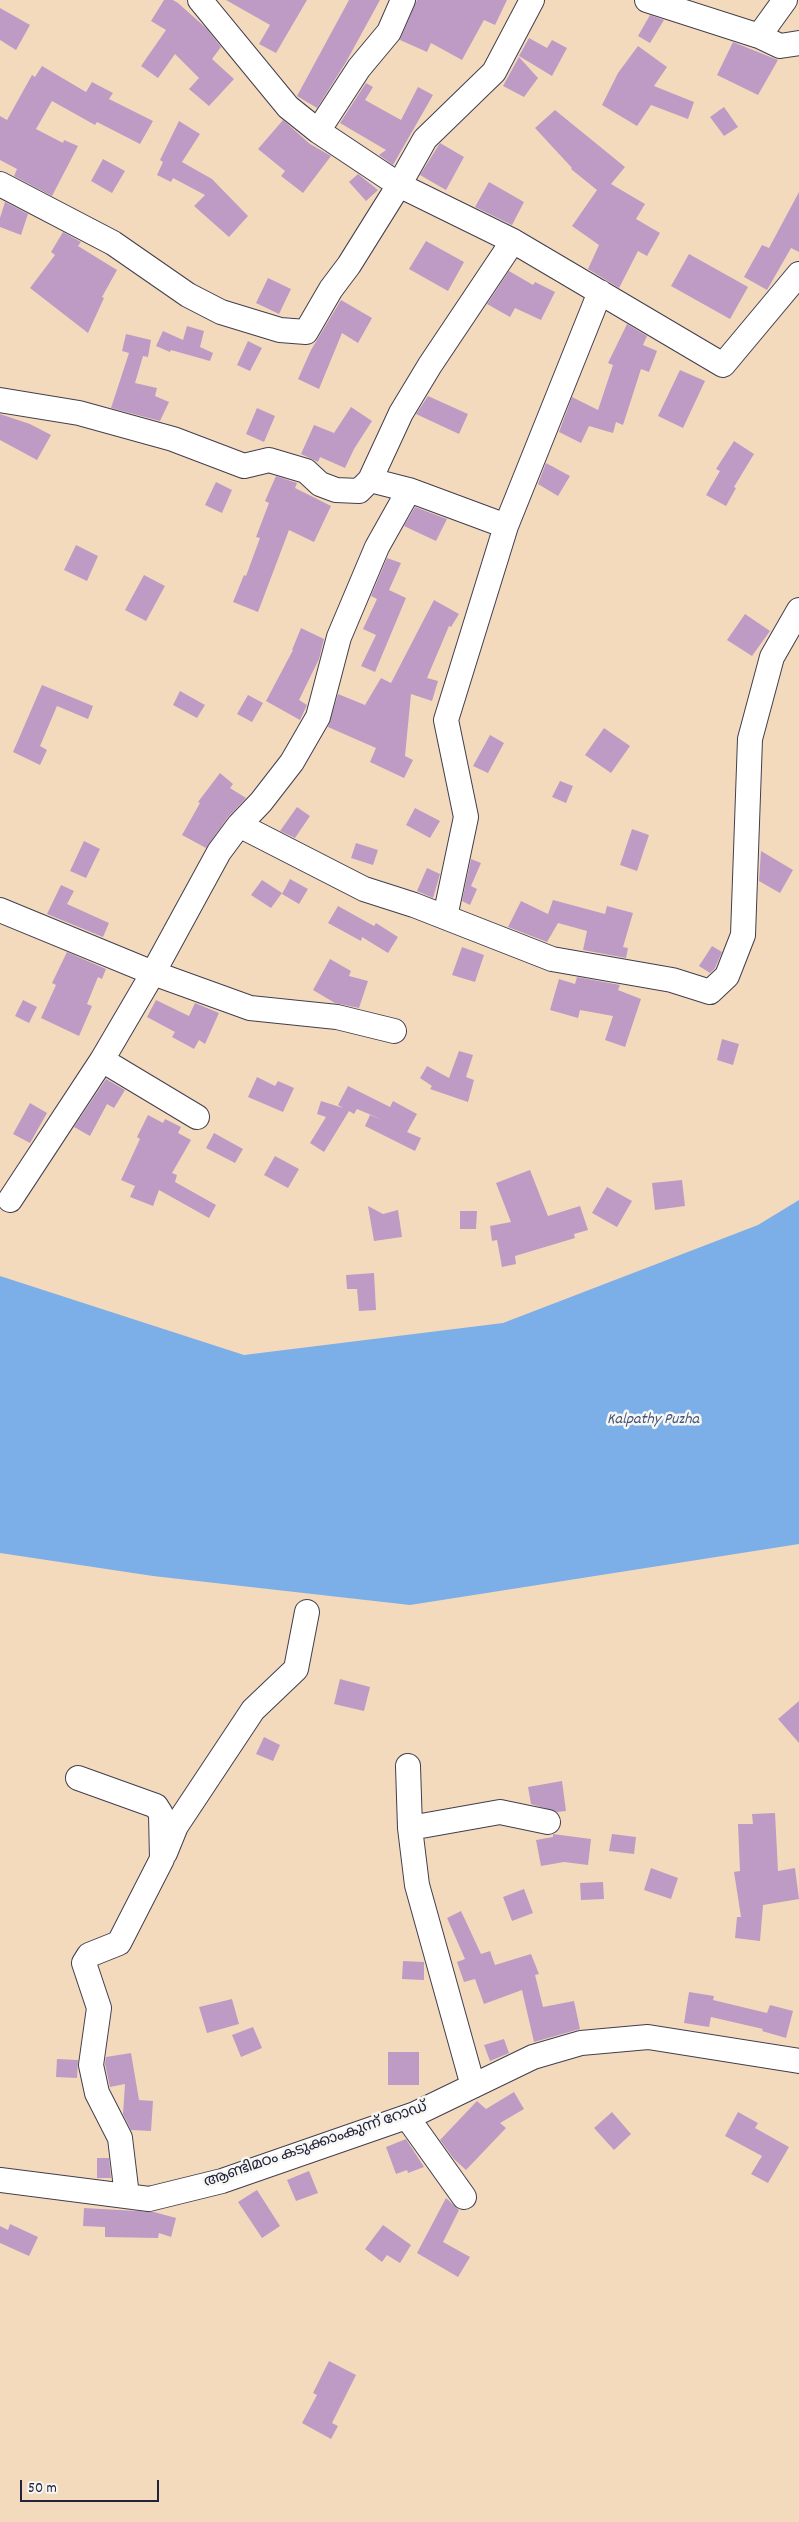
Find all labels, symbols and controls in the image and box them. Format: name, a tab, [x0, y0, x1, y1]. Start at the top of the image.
water label: Kalpathy Puzha	[607, 1411, 699, 1431]
street label: ആണ്ടിമഠം കടുക്കാംകുന്ന് റോഡ്	[202, 2099, 430, 2193]
scale bar	[22, 2470, 161, 2502]
text: 50 m	[28, 2478, 57, 2500]

